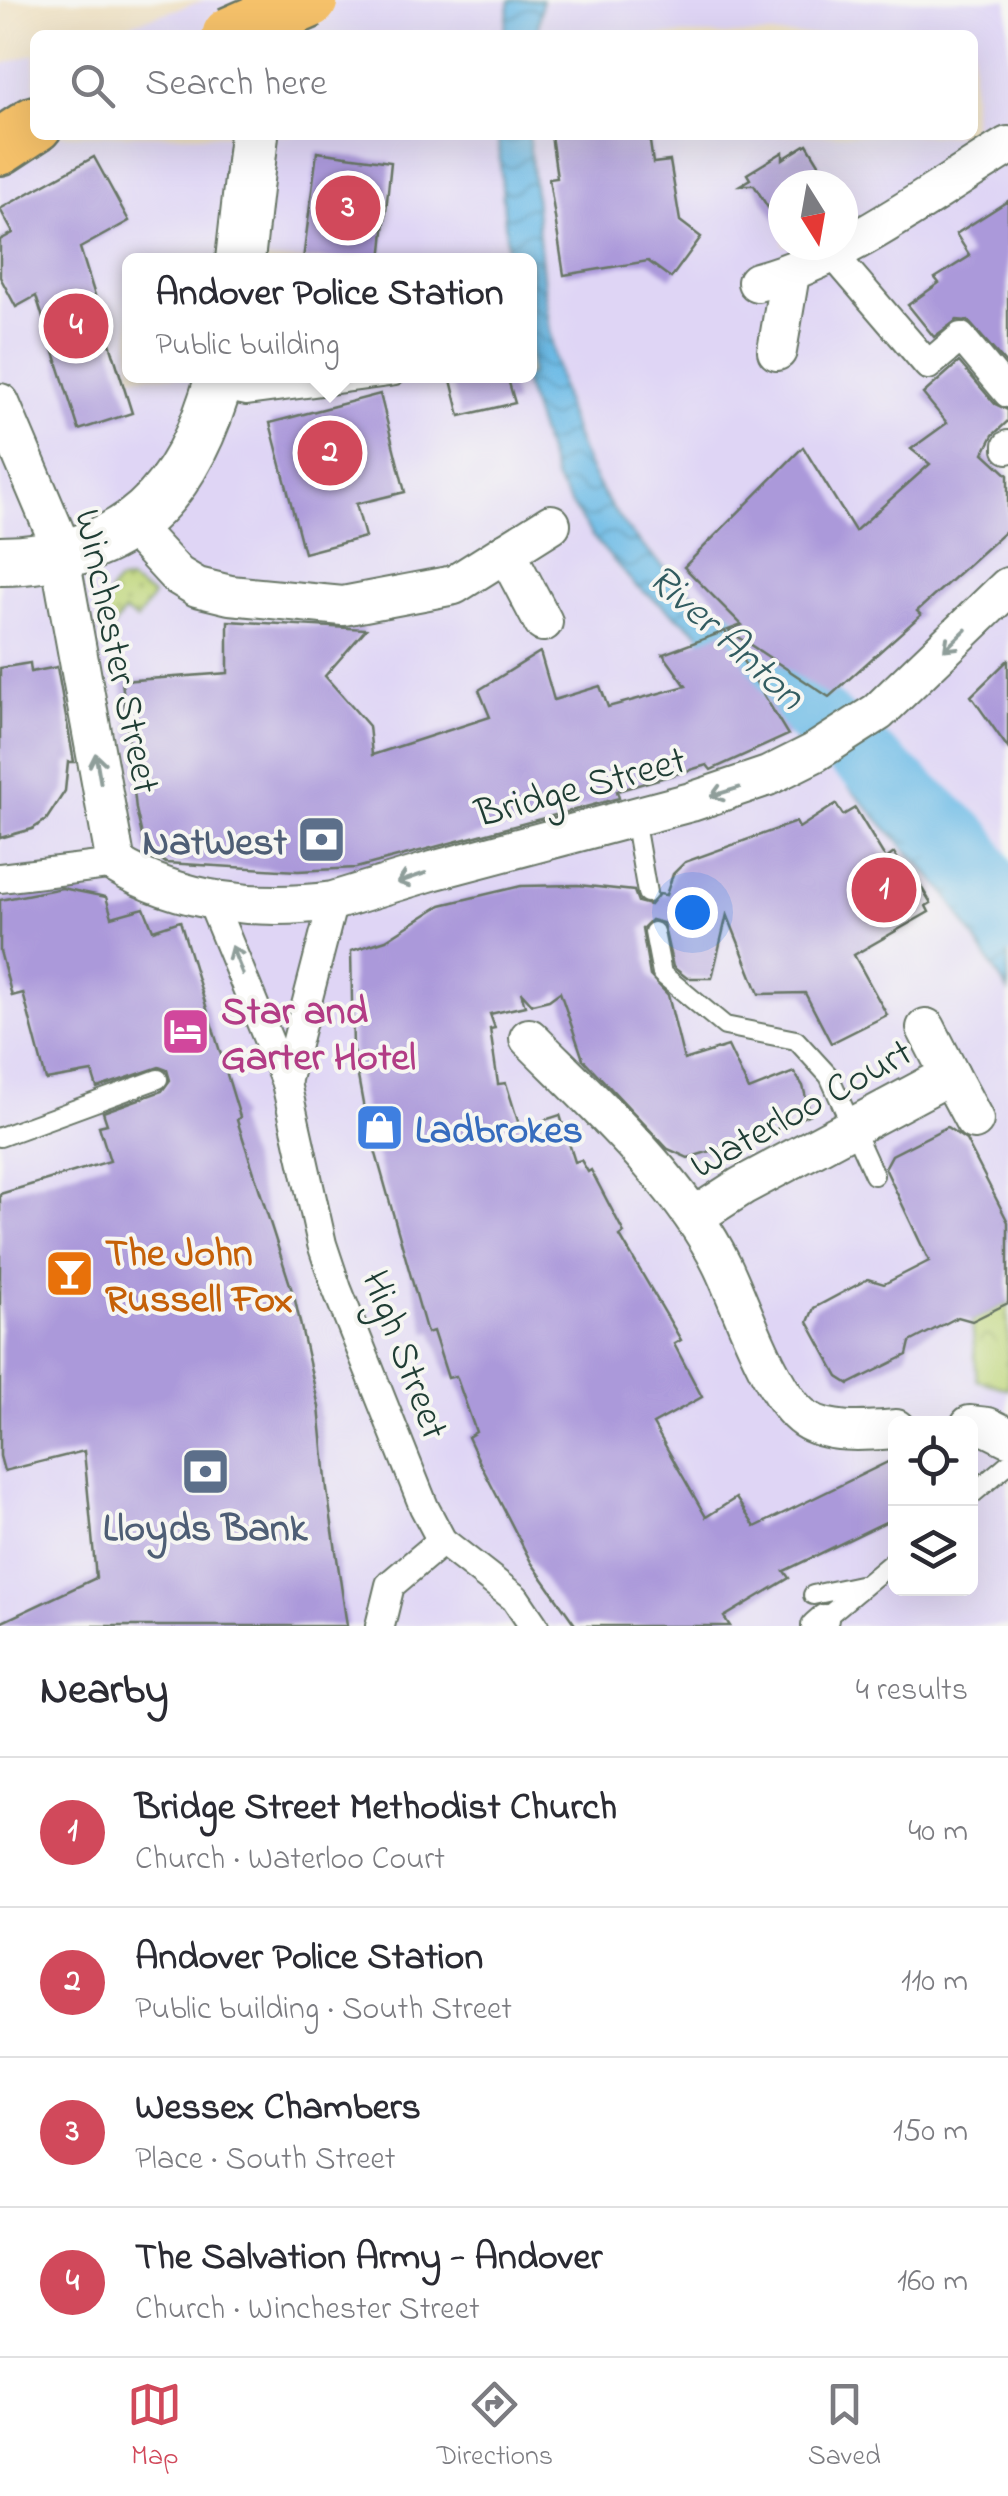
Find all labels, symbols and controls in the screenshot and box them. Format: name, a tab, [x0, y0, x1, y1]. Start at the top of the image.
search box	[30, 30, 978, 140]
text: Search here	[145, 57, 327, 113]
icon: search	[65, 58, 120, 113]
pin: 3	[316, 170, 380, 246]
north arrow	[768, 170, 858, 260]
popup	[122, 253, 537, 383]
text: Andover Police Station	[155, 267, 504, 323]
pin: 4	[44, 288, 108, 364]
text: Public building	[155, 323, 340, 370]
pin: 2	[298, 416, 362, 490]
street label: Winchester Street	[56, 504, 174, 800]
water label: River Anton	[633, 551, 818, 727]
one-way arrow	[944, 628, 968, 652]
street label: Bridge Street	[468, 733, 693, 846]
one-way arrow	[88, 753, 107, 785]
one-way arrow	[709, 784, 741, 802]
bank icon: NatWest	[296, 814, 348, 866]
place label: NatWest	[142, 815, 288, 874]
pin: 1	[852, 852, 916, 928]
one-way arrow	[396, 871, 428, 889]
your location	[667, 887, 718, 938]
one-way arrow	[227, 945, 245, 976]
place label: Star and Garter Hotel	[221, 984, 416, 1089]
hotel icon: Star and Garter Hotel	[160, 1006, 212, 1058]
street label: Waterloo Court	[680, 1025, 924, 1196]
shop icon: Ladbrokes	[354, 1102, 406, 1154]
place label: Ladbrokes	[415, 1103, 583, 1162]
place label: The John Russell Fox	[105, 1226, 293, 1331]
bar icon: The John Russell Fox	[44, 1248, 96, 1300]
street label: High Street	[344, 1263, 462, 1449]
map controls	[888, 1416, 978, 1596]
button: locate	[888, 1416, 978, 1506]
bank icon: Lloyds Bank	[179, 1445, 231, 1497]
place label: Lloyds Bank	[103, 1501, 309, 1560]
button: layers	[888, 1506, 978, 1596]
text: Nearby	[40, 1661, 168, 1722]
text: 4 results	[856, 1668, 968, 1715]
text: Bridge Street Methodist Church	[135, 1781, 617, 1837]
text: 1	[67, 1809, 78, 1856]
text: 40 m	[908, 1809, 968, 1856]
text: Church · Waterloo Court	[135, 1837, 445, 1884]
text: Andover Police Station	[135, 1931, 483, 1987]
text: 2	[65, 1959, 80, 2006]
text: 110 m	[901, 1959, 968, 2006]
text: Public building · South Street	[135, 1987, 512, 2034]
text: Wessex Chambers	[135, 2081, 421, 2137]
text: 3	[66, 2109, 79, 2156]
text: 150 m	[893, 2109, 968, 2156]
text: Place · South Street	[135, 2137, 396, 2184]
text: The Salvation Army - Andover	[135, 2231, 602, 2287]
text: 4	[66, 2259, 79, 2306]
text: 160 m	[897, 2259, 968, 2306]
text: Church · Winchester Street	[135, 2287, 480, 2334]
tab: Map	[127, 2377, 182, 2478]
tab: Directions	[437, 2377, 553, 2478]
tab: Saved	[808, 2377, 881, 2478]

